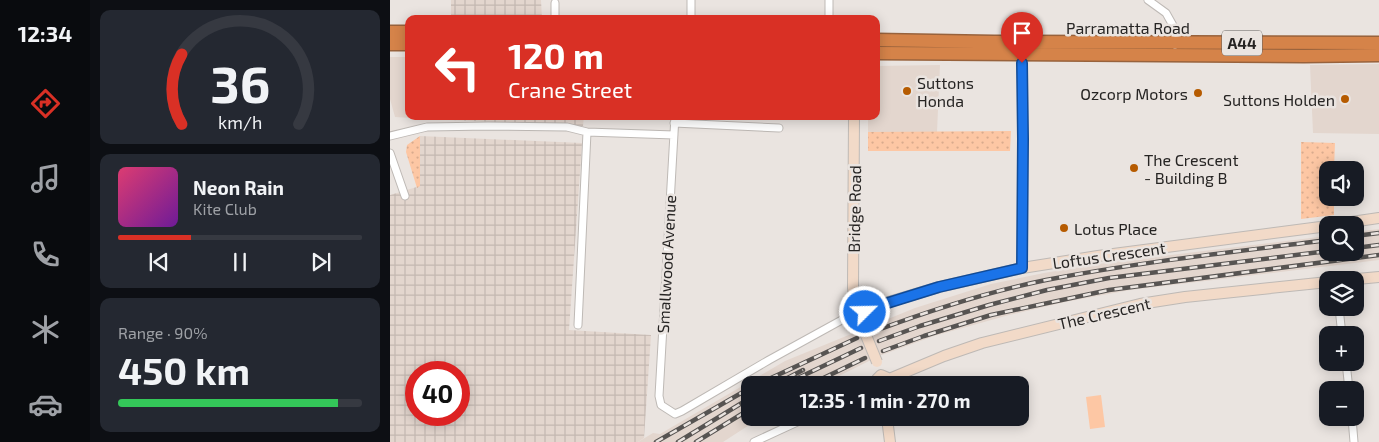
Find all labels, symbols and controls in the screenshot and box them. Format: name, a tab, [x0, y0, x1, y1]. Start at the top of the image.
pin	[1001, 12, 1043, 63]
street label: Parramatta Road	[1066, 18, 1190, 37]
icon: arrive	[1008, 19, 1036, 47]
text: 12:34	[18, 20, 72, 46]
road number: A44	[1222, 30, 1262, 56]
text: 120 m	[508, 34, 604, 76]
icon: left	[425, 35, 490, 100]
text: 36	[210, 51, 270, 113]
place label: Suttons Honda	[917, 73, 974, 110]
text: Crane Street	[508, 76, 632, 102]
place label: Ozcorp Motors	[1080, 84, 1188, 103]
marker: Suttons Honda	[901, 85, 913, 97]
icon: directions	[28, 86, 63, 121]
marker: Ozcorp Motors	[1192, 87, 1204, 99]
place label: Suttons Holden	[1223, 90, 1335, 109]
marker: Suttons Holden	[1339, 93, 1351, 105]
text: km/h	[218, 111, 262, 133]
place label: The Crescent - Building B	[1144, 150, 1238, 187]
icon: music	[28, 161, 63, 196]
map controls	[1319, 161, 1364, 426]
button: sound	[1319, 161, 1364, 206]
marker: The Crescent - Building B	[1128, 162, 1140, 174]
street label: Bridge Road	[844, 165, 864, 253]
text: Neon Rain	[193, 176, 284, 199]
street label: Smallwood Avenue	[653, 194, 679, 334]
text: Kite Club	[193, 199, 257, 218]
button: search	[1319, 216, 1364, 261]
place label: Lotus Place	[1074, 219, 1157, 238]
marker: Lotus Place	[1058, 222, 1070, 234]
icon: phone	[28, 237, 63, 272]
street label: Loftus Crescent	[1051, 238, 1167, 272]
icon: previous	[145, 248, 173, 276]
icon: pause	[226, 248, 254, 276]
icon: next	[307, 248, 335, 276]
button: layers	[1319, 271, 1364, 316]
position arrow	[838, 285, 890, 337]
street label: The Crescent	[1056, 293, 1152, 333]
icon: climate	[28, 312, 63, 347]
text: Range · 90%	[118, 323, 207, 342]
button: +	[1319, 326, 1364, 371]
text: 450 km	[118, 347, 250, 393]
speed limit sign: 40	[405, 361, 470, 426]
button: −	[1319, 381, 1364, 426]
icon: car	[28, 387, 63, 422]
text: 12:35 · 1 min · 270 m	[800, 389, 970, 412]

